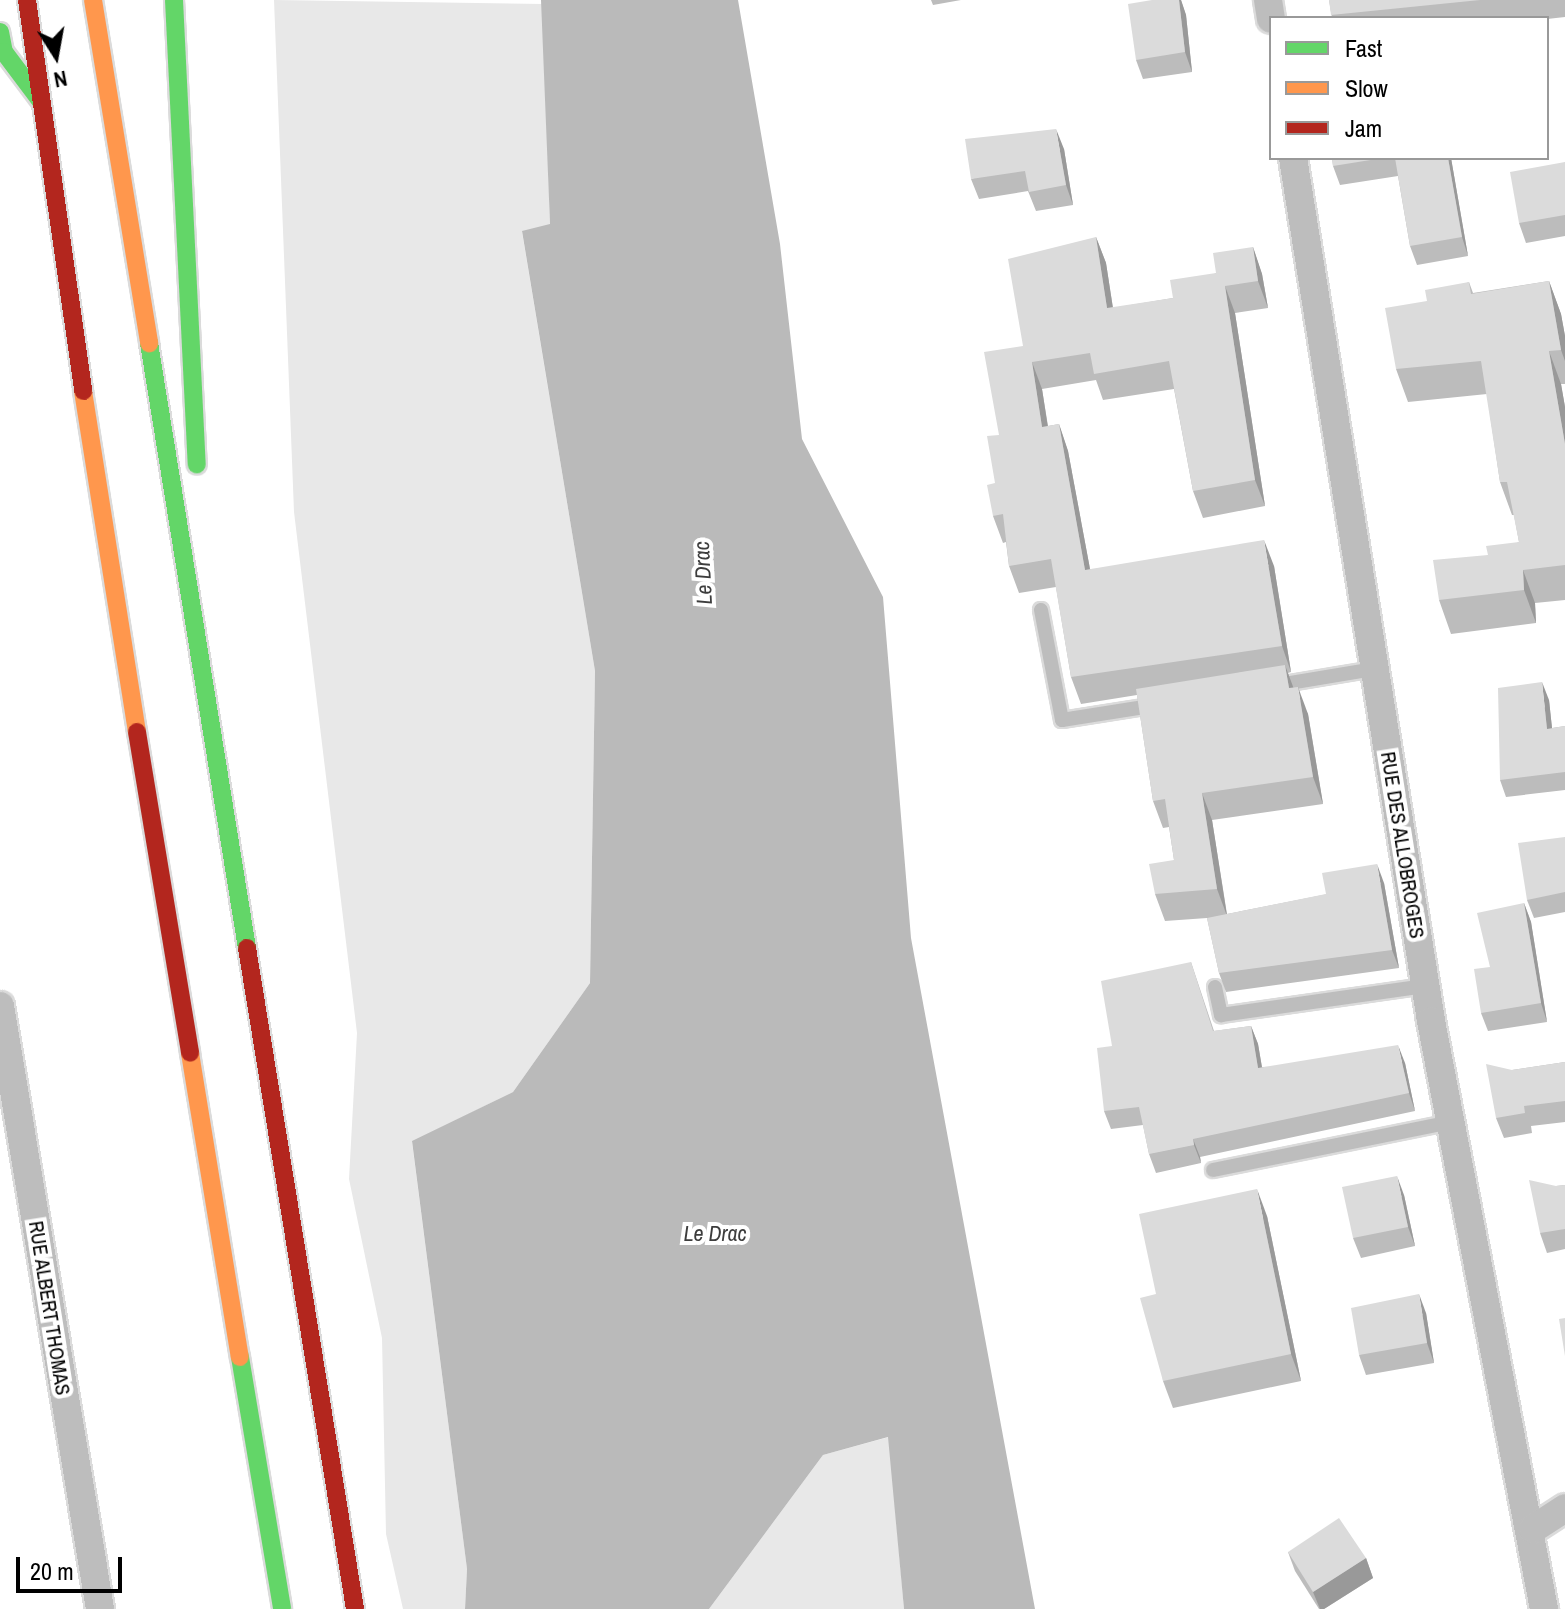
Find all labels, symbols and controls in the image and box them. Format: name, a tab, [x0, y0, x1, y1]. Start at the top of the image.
north arrow	[16, 16, 96, 96]
legend	[1269, 16, 1549, 160]
text: Fast	[1345, 32, 1382, 64]
text: N	[51, 64, 70, 96]
text: Slow	[1345, 72, 1388, 104]
text: Jam	[1345, 112, 1382, 144]
water label: Le Drac	[688, 541, 718, 605]
street label: RUE DES ALLOBROGES	[1376, 749, 1430, 941]
street label: RUE ALBERT THOMAS	[24, 1219, 76, 1397]
water label: Le Drac	[683, 1221, 747, 1247]
scale bar	[20, 1541, 126, 1591]
text: 20 m	[30, 1555, 74, 1587]

